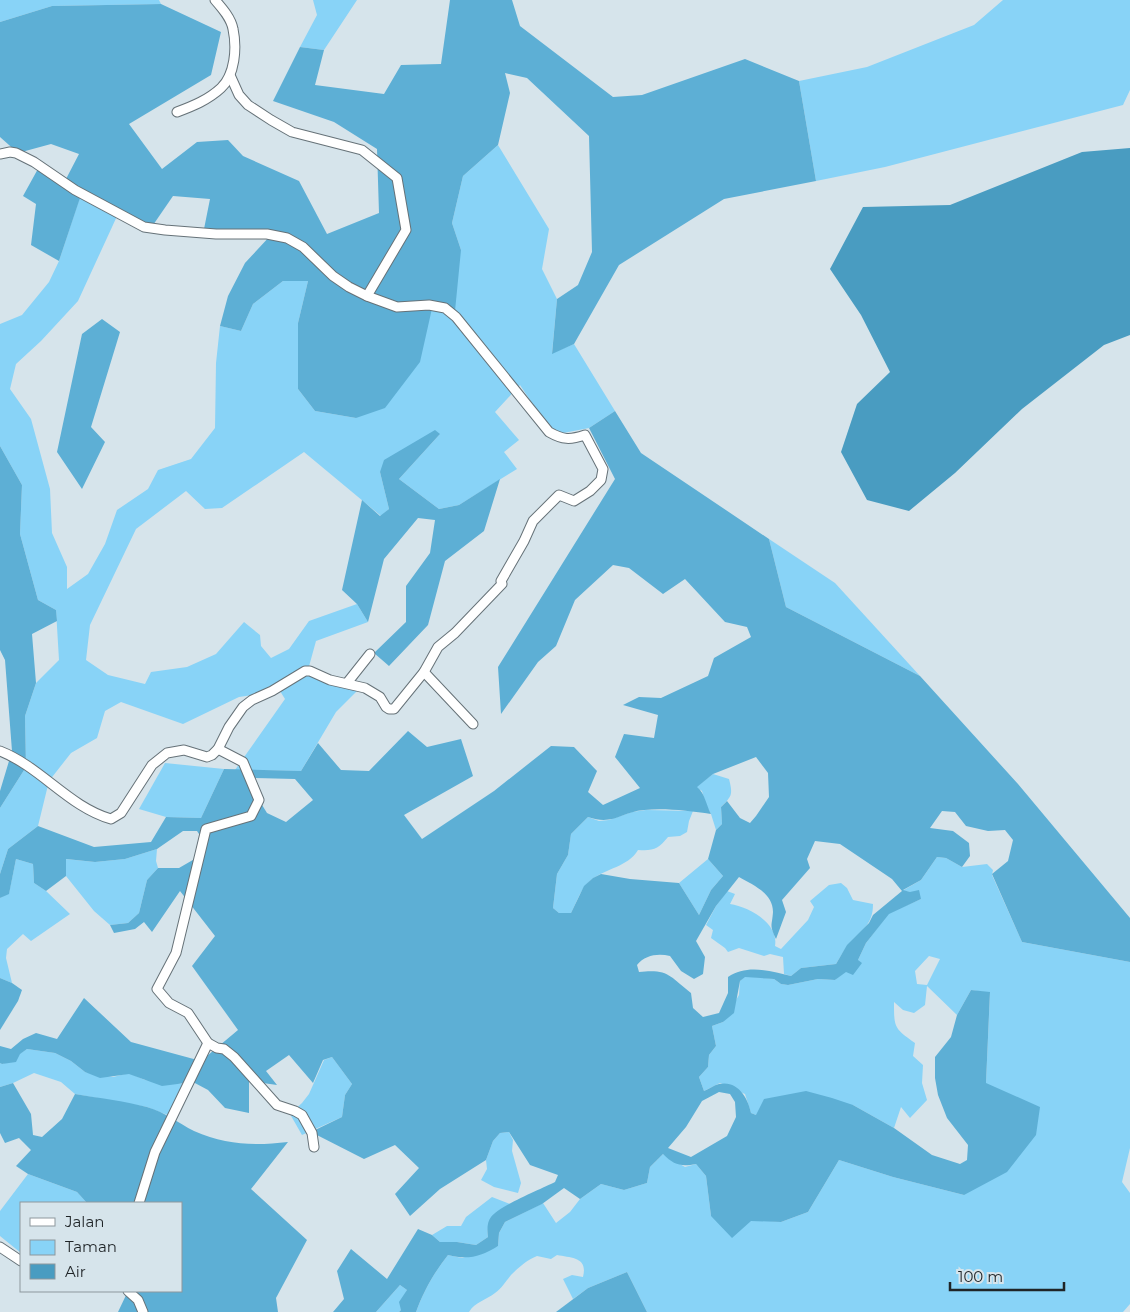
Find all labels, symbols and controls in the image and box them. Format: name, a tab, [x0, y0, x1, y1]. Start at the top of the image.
legend	[20, 1202, 182, 1292]
text: Jalan	[64, 1212, 104, 1231]
text: Taman	[65, 1237, 117, 1256]
scale bar	[950, 1260, 1064, 1292]
text: Air	[65, 1262, 86, 1281]
text: 100 m	[958, 1267, 1003, 1286]

